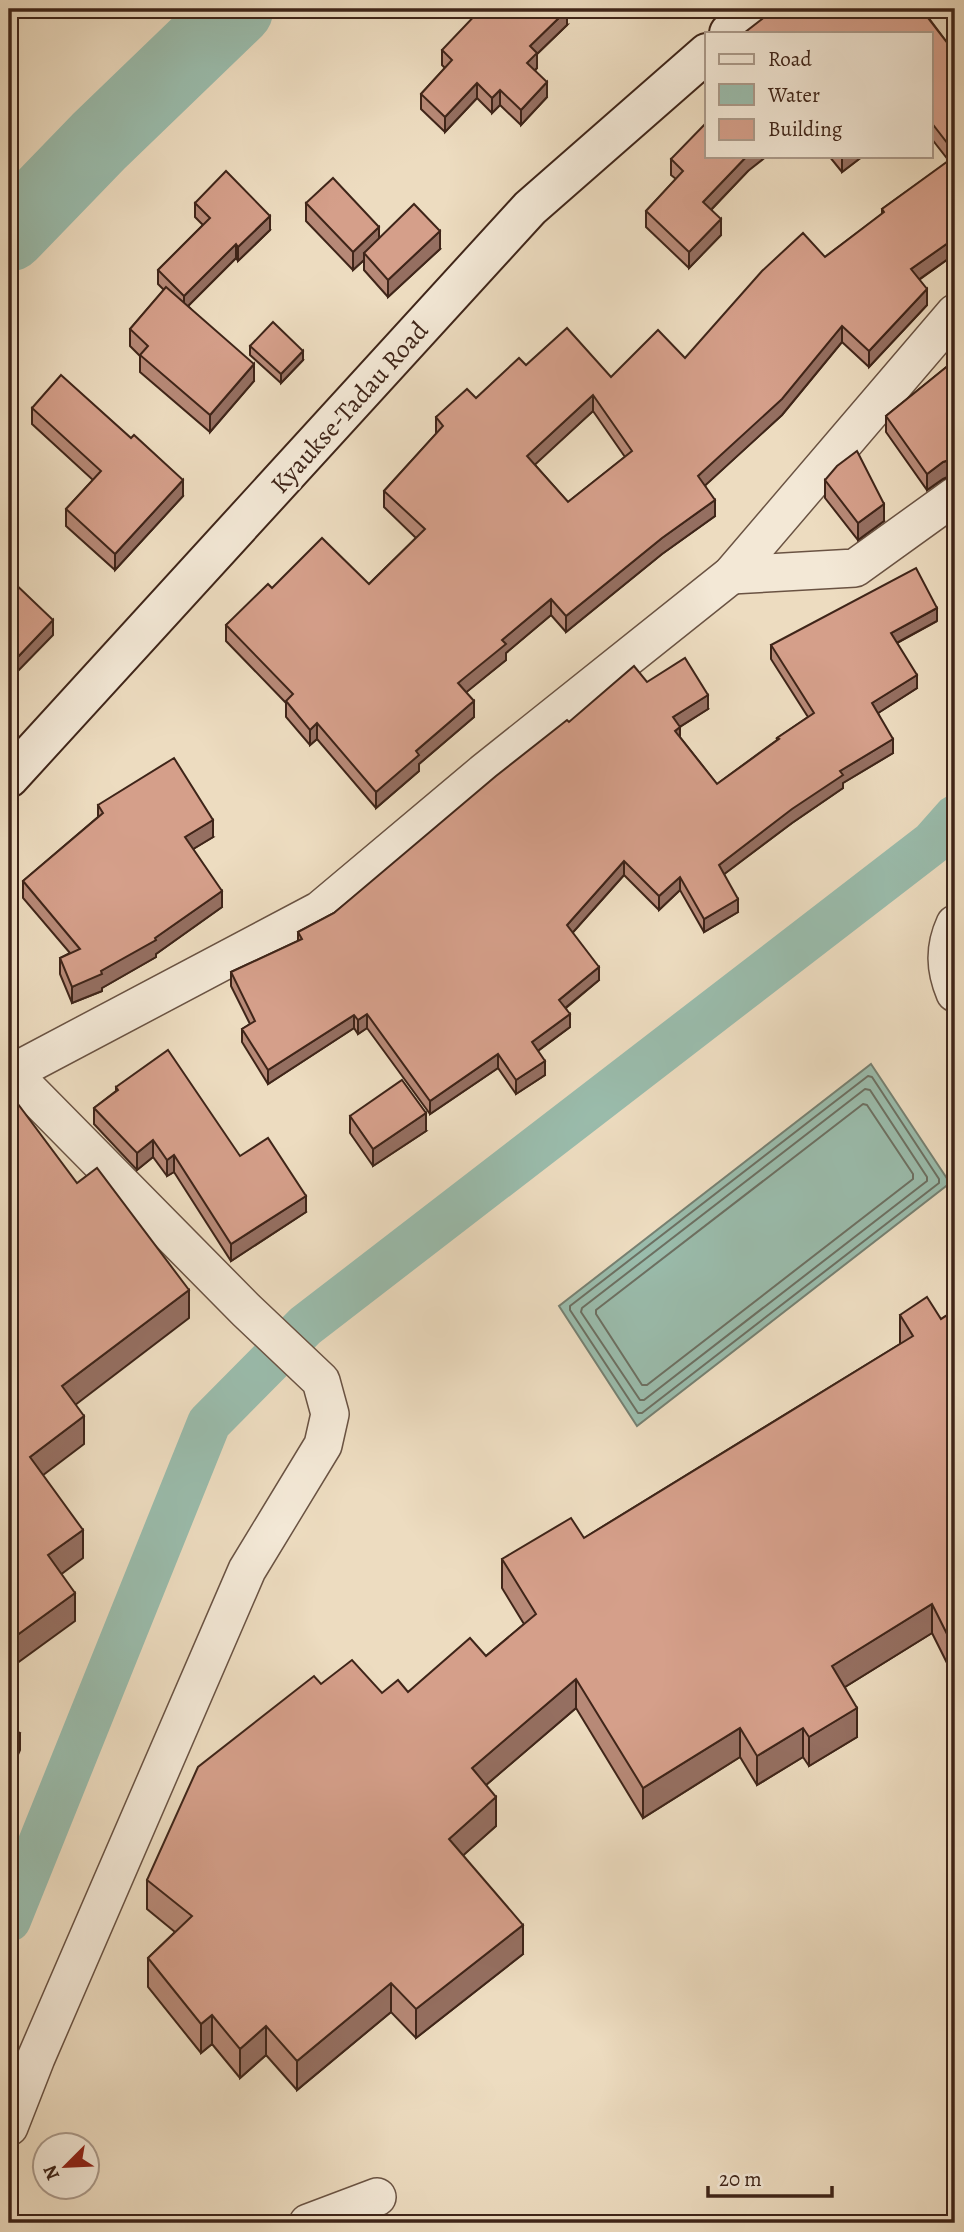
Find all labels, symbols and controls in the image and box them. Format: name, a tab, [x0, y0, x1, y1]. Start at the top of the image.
legend	[705, 32, 932, 158]
text: Road	[768, 45, 812, 73]
text: Water	[767, 81, 820, 109]
text: Building	[768, 115, 843, 143]
street label: Kyaukse-Tadau Road	[263, 314, 436, 501]
north arrow	[32, 2130, 102, 2200]
scale bar	[708, 2155, 833, 2199]
text: N	[37, 2161, 66, 2184]
text: 20 m	[719, 2165, 762, 2193]

